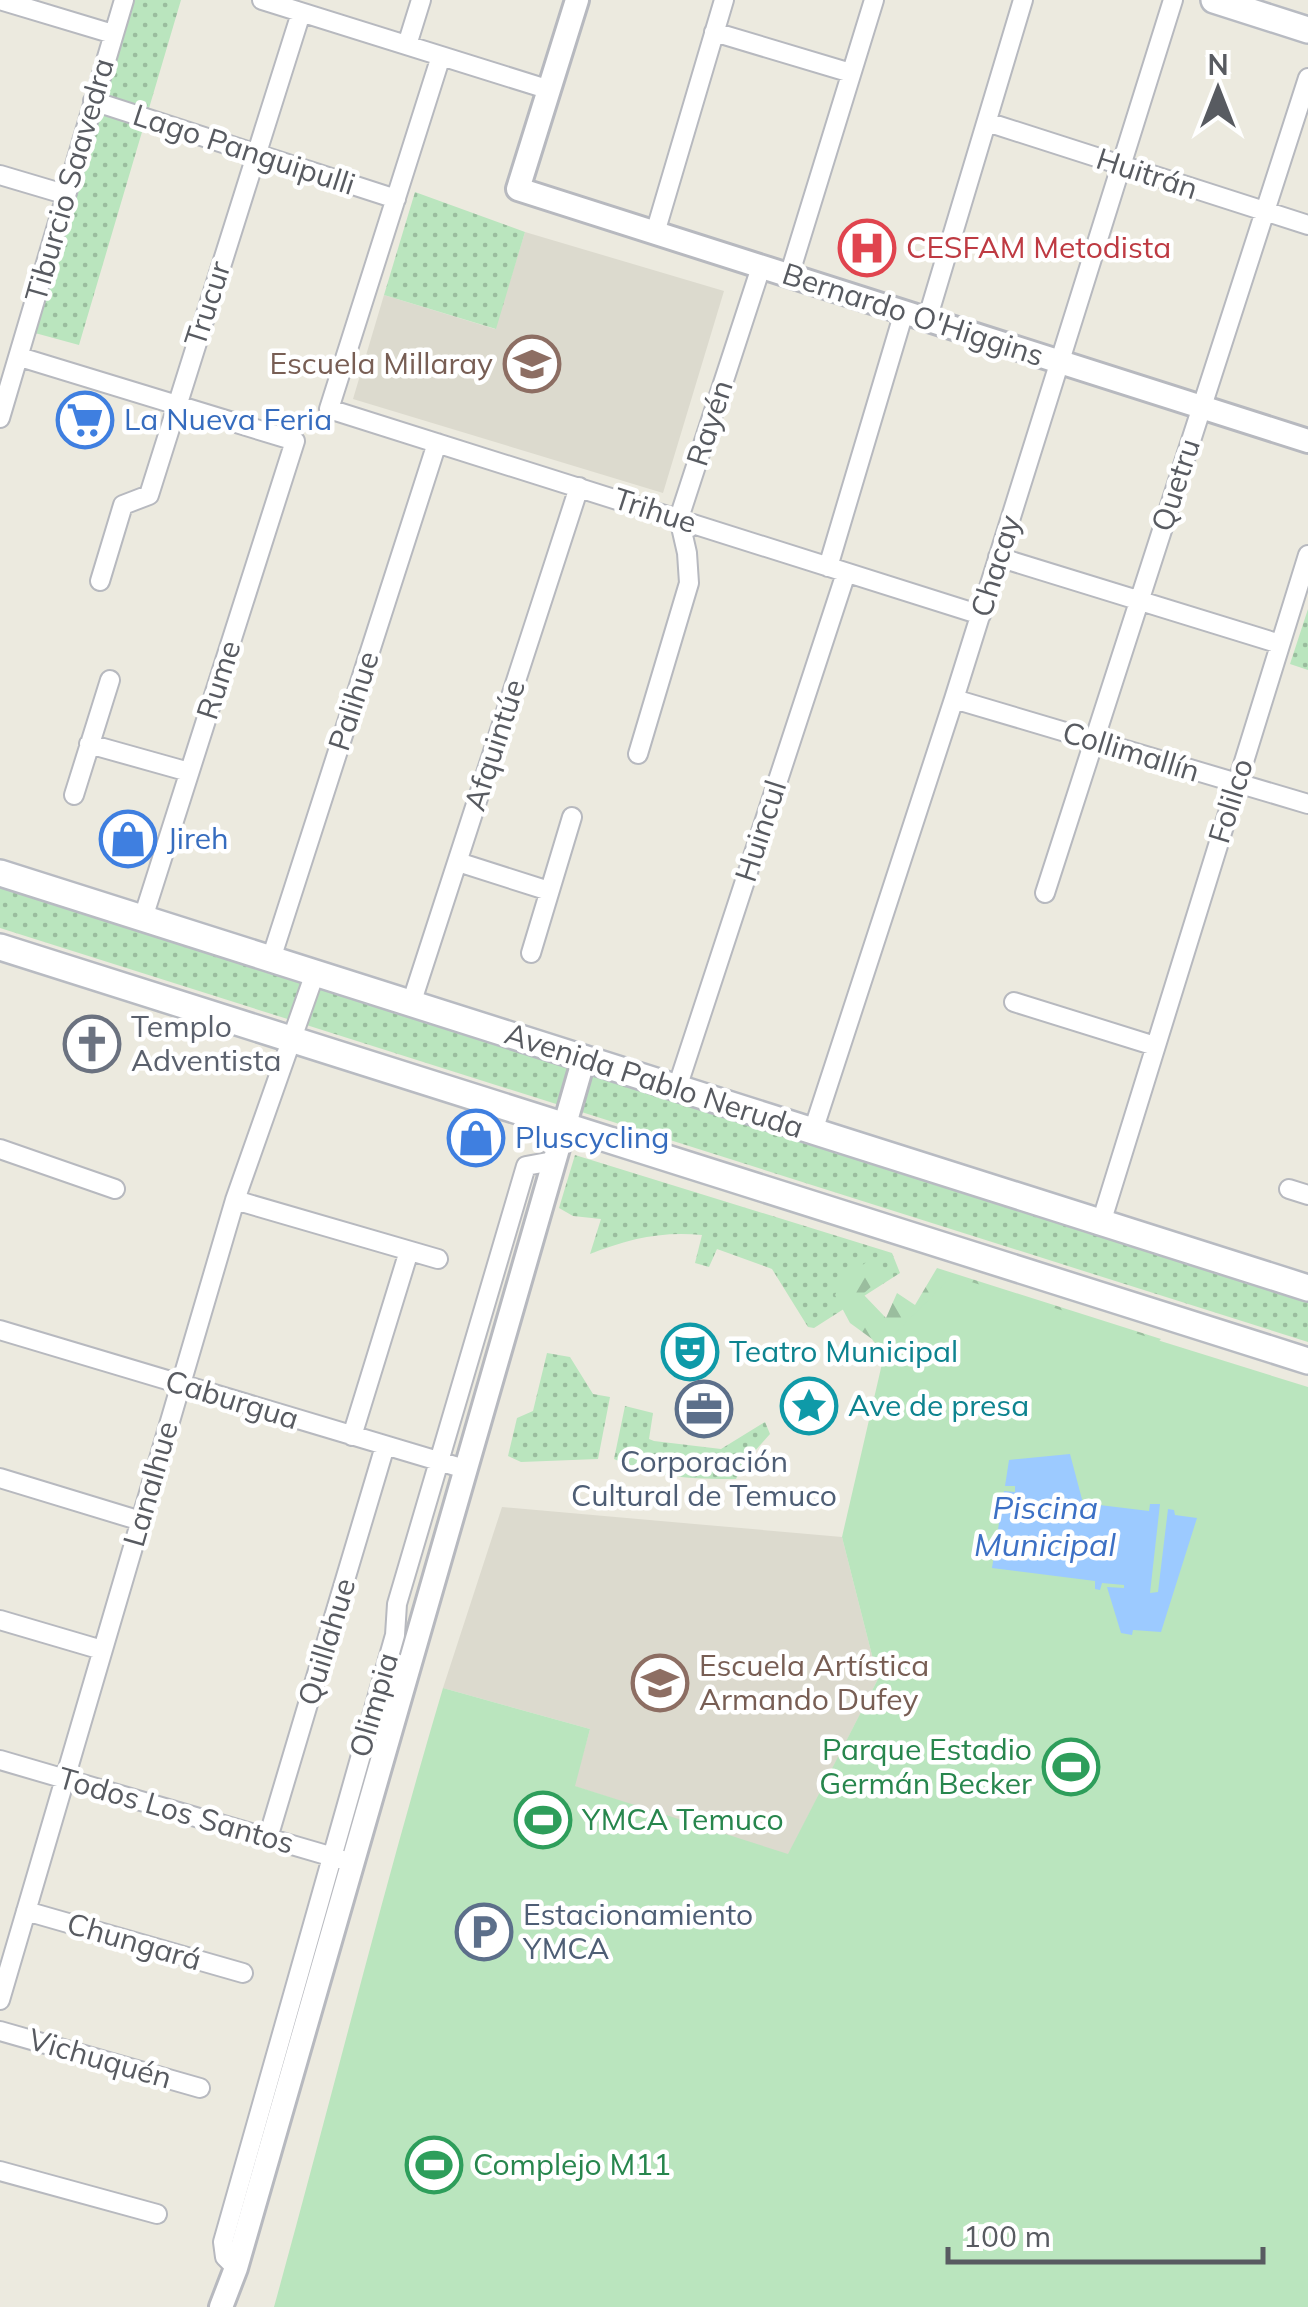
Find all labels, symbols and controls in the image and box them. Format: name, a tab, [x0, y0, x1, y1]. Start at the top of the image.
north arrow	[1168, 40, 1268, 140]
text: N	[1207, 47, 1229, 82]
street label: Tiburcio Saavedra	[16, 54, 122, 306]
street label: Lago Panguipulli	[129, 95, 360, 203]
street label: Huitrán	[1092, 139, 1203, 207]
hospital icon: CESFAM Metodista	[837, 218, 897, 278]
place label: CESFAM Metodista	[906, 228, 1171, 266]
street label: Bernardo O'Higgins	[778, 254, 1049, 374]
street label: Trucur	[176, 256, 239, 351]
school or university icon: Escuela Millaray	[502, 334, 562, 394]
place label: Escuela Millaray	[270, 344, 493, 382]
street label: Rayén	[677, 375, 741, 470]
supermarket icon: La Nueva Feria	[55, 390, 115, 450]
place label: La Nueva Feria	[124, 400, 332, 438]
street label: Quetru	[1142, 433, 1208, 536]
street label: Trihue	[609, 479, 702, 541]
street label: Chacay	[962, 510, 1029, 621]
street label: Rume	[188, 635, 249, 724]
street label: Palihue	[319, 646, 387, 755]
street label: Afquintúe	[455, 674, 533, 815]
street label: Collimallín	[1058, 712, 1204, 790]
street label: Folilco	[1199, 754, 1261, 848]
street label: Huincul	[726, 775, 794, 886]
shop icon: Jireh	[98, 809, 158, 869]
place label: Jireh	[167, 819, 229, 857]
place label: Templo Adventista	[131, 1007, 281, 1079]
church icon: Templo Adventista	[62, 1014, 122, 1074]
street label: Avenida Pablo Neruda	[500, 1014, 808, 1146]
shop icon: Pluscycling	[446, 1108, 506, 1168]
place label: Pluscycling	[515, 1118, 669, 1156]
theatre icon: Teatro Municipal	[660, 1322, 720, 1382]
place label: Teatro Municipal	[729, 1332, 958, 1370]
street label: Caburgua	[161, 1361, 304, 1437]
place icon: Ave de presa	[779, 1376, 839, 1436]
office icon: Corporación Cultural de Temuco	[674, 1379, 734, 1439]
place label: Ave de presa	[848, 1386, 1029, 1424]
street label: Lanalhue	[114, 1417, 186, 1551]
place label: Corporación Cultural de Temuco	[571, 1442, 837, 1514]
water label: Piscina Municipal	[974, 1487, 1116, 1564]
street label: Quillahue	[289, 1573, 363, 1710]
place label: Escuela Artística Armando Dufey	[699, 1646, 929, 1718]
street label: Olimpia	[340, 1648, 406, 1761]
school or university icon: Escuela Artística Armando Dufey	[630, 1653, 690, 1713]
place label: Parque Estadio Germán Becker	[819, 1730, 1032, 1802]
sports icon: Parque Estadio Germán Becker	[1041, 1737, 1101, 1797]
street label: Todos Los Santos	[54, 1758, 299, 1862]
sports icon: YMCA Temuco	[513, 1790, 573, 1850]
place label: YMCA Temuco	[581, 1800, 784, 1838]
place label: Estacionamiento YMCA	[522, 1895, 753, 1967]
parking icon: Estacionamiento YMCA	[454, 1902, 514, 1962]
street label: Chungará	[63, 1904, 206, 1978]
street label: Vichuquén	[24, 2020, 176, 2097]
sports icon: Complejo M11	[404, 2135, 464, 2195]
place label: Complejo M11	[473, 2145, 671, 2183]
scale bar	[948, 2202, 1263, 2264]
text: 100 m	[963, 2217, 1051, 2255]

